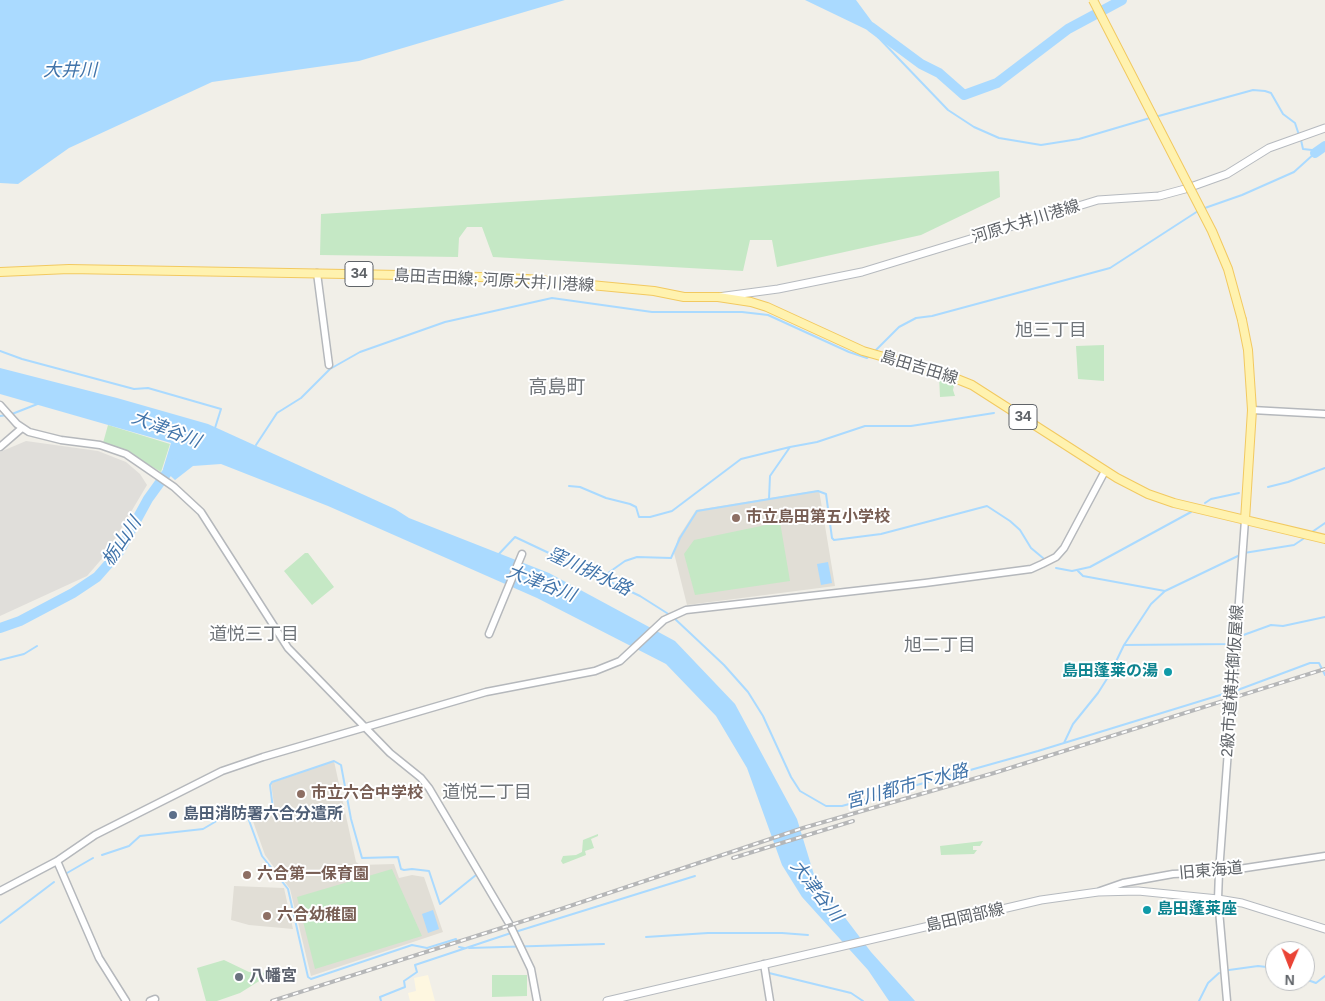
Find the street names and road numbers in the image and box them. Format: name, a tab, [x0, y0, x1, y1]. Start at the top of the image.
street label: 河原大井川港線	[970, 196, 1082, 248]
road number: 34	[345, 262, 373, 286]
street label: 島田吉田線; 河原大井川港線	[393, 266, 595, 296]
street label: 島田吉田線	[878, 347, 960, 389]
road number: 34	[1009, 404, 1037, 430]
street label: 2級市道横井御仮屋線	[1218, 604, 1248, 758]
street label: 旧東海道	[1178, 859, 1244, 883]
street label: 島田岡部線	[924, 900, 1006, 936]

